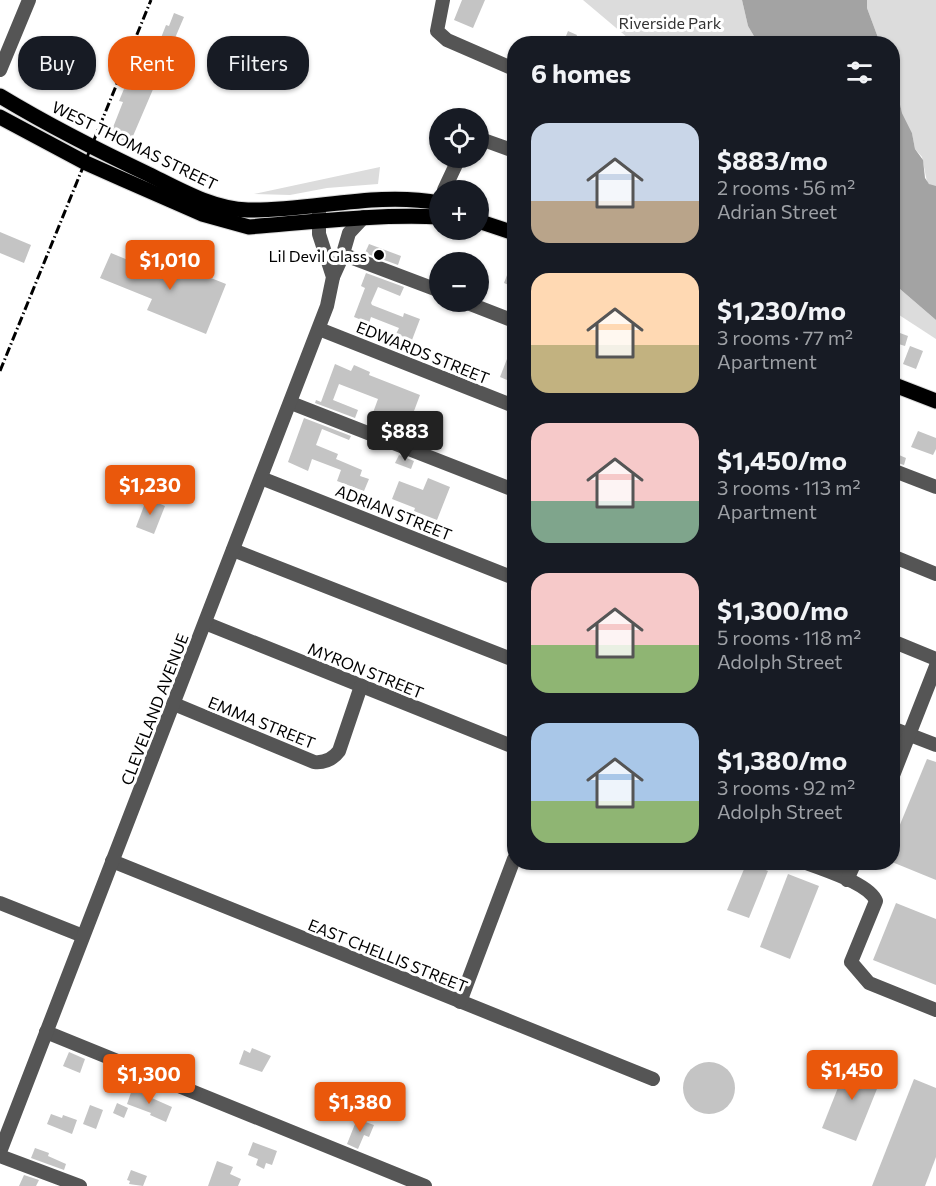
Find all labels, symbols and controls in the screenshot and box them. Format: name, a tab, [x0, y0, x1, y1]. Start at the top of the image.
park label: Riverside Park	[619, 13, 722, 32]
chip: Buy	[18, 36, 96, 90]
chip: Rent	[108, 36, 195, 90]
chip: Filters	[207, 36, 309, 90]
icon: filters	[843, 56, 876, 89]
text: 6 homes	[531, 57, 631, 88]
street label: WEST THOMAS STREET	[49, 97, 221, 193]
map controls	[429, 108, 489, 312]
button: locate	[429, 108, 489, 168]
text: $883/mo	[717, 144, 828, 175]
icon: home	[579, 147, 651, 219]
text: 2 rooms · 56 m²	[717, 175, 855, 199]
button: +	[429, 180, 489, 240]
text: Adrian Street	[717, 199, 837, 223]
pin: $1,010	[121, 240, 219, 291]
place label: Lil Devil Glass	[268, 246, 367, 265]
text: $1,010	[140, 247, 200, 271]
marker: Lil Devil Glass	[372, 248, 386, 262]
button: −	[429, 252, 489, 312]
text: $1,230/mo	[717, 294, 846, 325]
icon: home	[579, 297, 651, 369]
street label: EDWARDS STREET	[354, 317, 492, 387]
text: 3 rooms · 77 m²	[717, 325, 853, 349]
text: Apartment	[717, 349, 817, 373]
pin: $883	[369, 411, 441, 462]
text: $883	[381, 418, 429, 442]
text: $1,450/mo	[717, 444, 847, 475]
icon: home	[579, 447, 651, 519]
pin: $1,230	[101, 465, 199, 516]
text: $1,230	[119, 472, 181, 496]
text: 3 rooms · 113 m²	[717, 475, 861, 499]
street label: ADRIAN STREET	[333, 480, 455, 544]
text: Apartment	[717, 499, 817, 523]
text: $1,300/mo	[717, 594, 849, 625]
icon: home	[579, 597, 651, 669]
text: 5 rooms · 118 m²	[717, 625, 861, 649]
street label: CLEVELAND AVENUE	[116, 631, 192, 787]
street label: MYRON STREET	[305, 638, 427, 702]
text: Adolph Street	[717, 649, 843, 673]
street label: EMMA STREET	[206, 692, 318, 752]
text: $1,380/mo	[717, 744, 847, 775]
icon: home	[579, 747, 651, 819]
text: 3 rooms · 92 m²	[717, 775, 855, 799]
text: Adolph Street	[717, 799, 843, 823]
street label: EAST CHELLIS STREET	[306, 914, 470, 996]
pin: $1,450	[803, 1050, 901, 1101]
pin: $1,300	[100, 1054, 198, 1105]
text: $1,450	[821, 1057, 883, 1081]
text: $1,300	[117, 1061, 181, 1085]
pin: $1,380	[311, 1082, 409, 1133]
text: $1,380	[329, 1089, 391, 1113]

